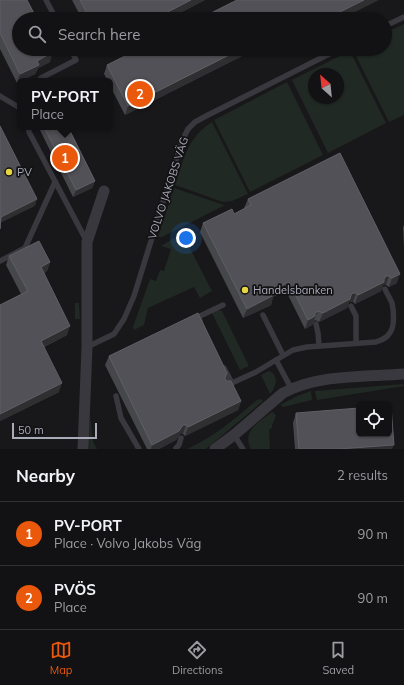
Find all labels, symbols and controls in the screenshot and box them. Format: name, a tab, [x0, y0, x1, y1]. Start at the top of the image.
search box	[12, 12, 392, 56]
icon: search	[26, 23, 48, 45]
text: Search here	[58, 25, 140, 44]
north arrow	[308, 68, 344, 104]
popup	[17, 78, 113, 130]
pin: 2	[127, 79, 153, 109]
text: PV-PORT	[31, 87, 99, 106]
text: Place	[31, 106, 64, 122]
street label: VOLVO JAKOBS VÄG	[145, 135, 191, 241]
pin: 1	[52, 143, 78, 173]
place label: PV	[17, 165, 32, 179]
marker: PV	[4, 167, 14, 177]
your location	[176, 228, 196, 248]
place label: Handelsbanken	[253, 283, 333, 297]
marker: Handelsbanken	[240, 285, 250, 295]
map controls	[356, 401, 392, 437]
button: locate	[356, 401, 392, 437]
scale bar	[12, 421, 97, 440]
text: 50 m	[18, 423, 44, 437]
text: Nearby	[16, 465, 75, 486]
text: 2 results	[337, 467, 388, 483]
text: PV-PORT	[54, 516, 122, 535]
text: 1	[25, 526, 33, 542]
text: 90 m	[358, 526, 388, 542]
text: Place · Volvo Jakobs Väg	[54, 535, 201, 551]
text: PVÖS	[54, 580, 96, 599]
text: 2	[25, 590, 33, 606]
text: 90 m	[358, 590, 388, 606]
text: Place	[54, 599, 87, 615]
tab: Map	[50, 639, 72, 677]
tab: Directions	[172, 639, 223, 677]
tab: Saved	[322, 639, 354, 677]

